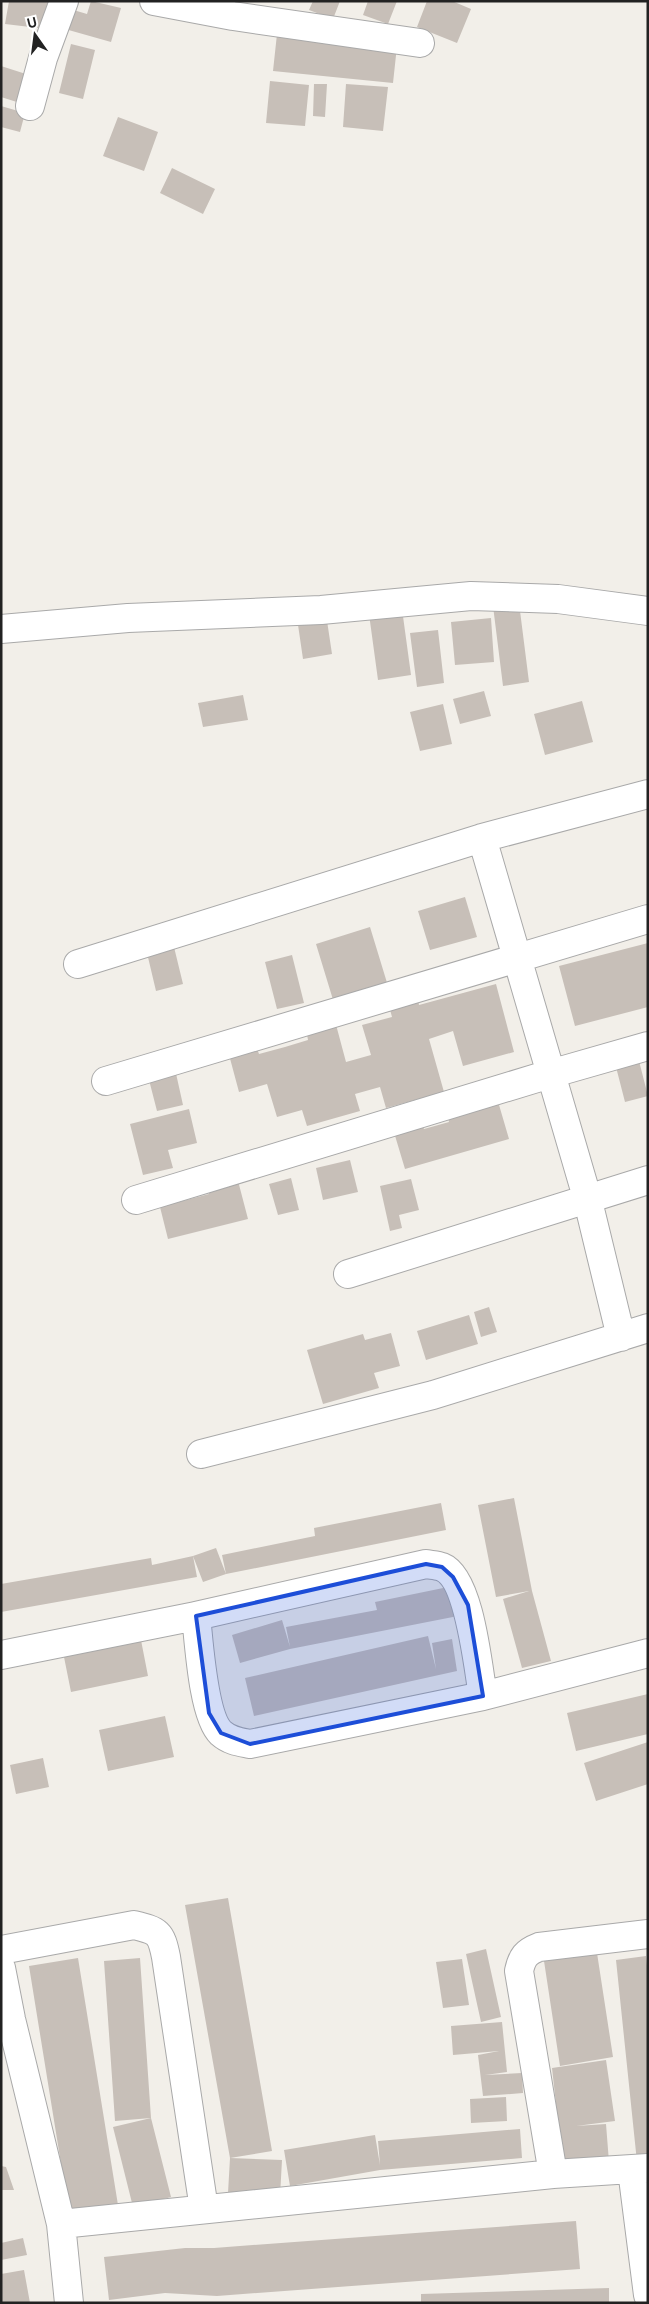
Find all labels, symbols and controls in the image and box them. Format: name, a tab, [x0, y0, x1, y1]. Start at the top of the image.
north arrow	[10, 10, 60, 60]
text: U	[25, 12, 39, 32]

